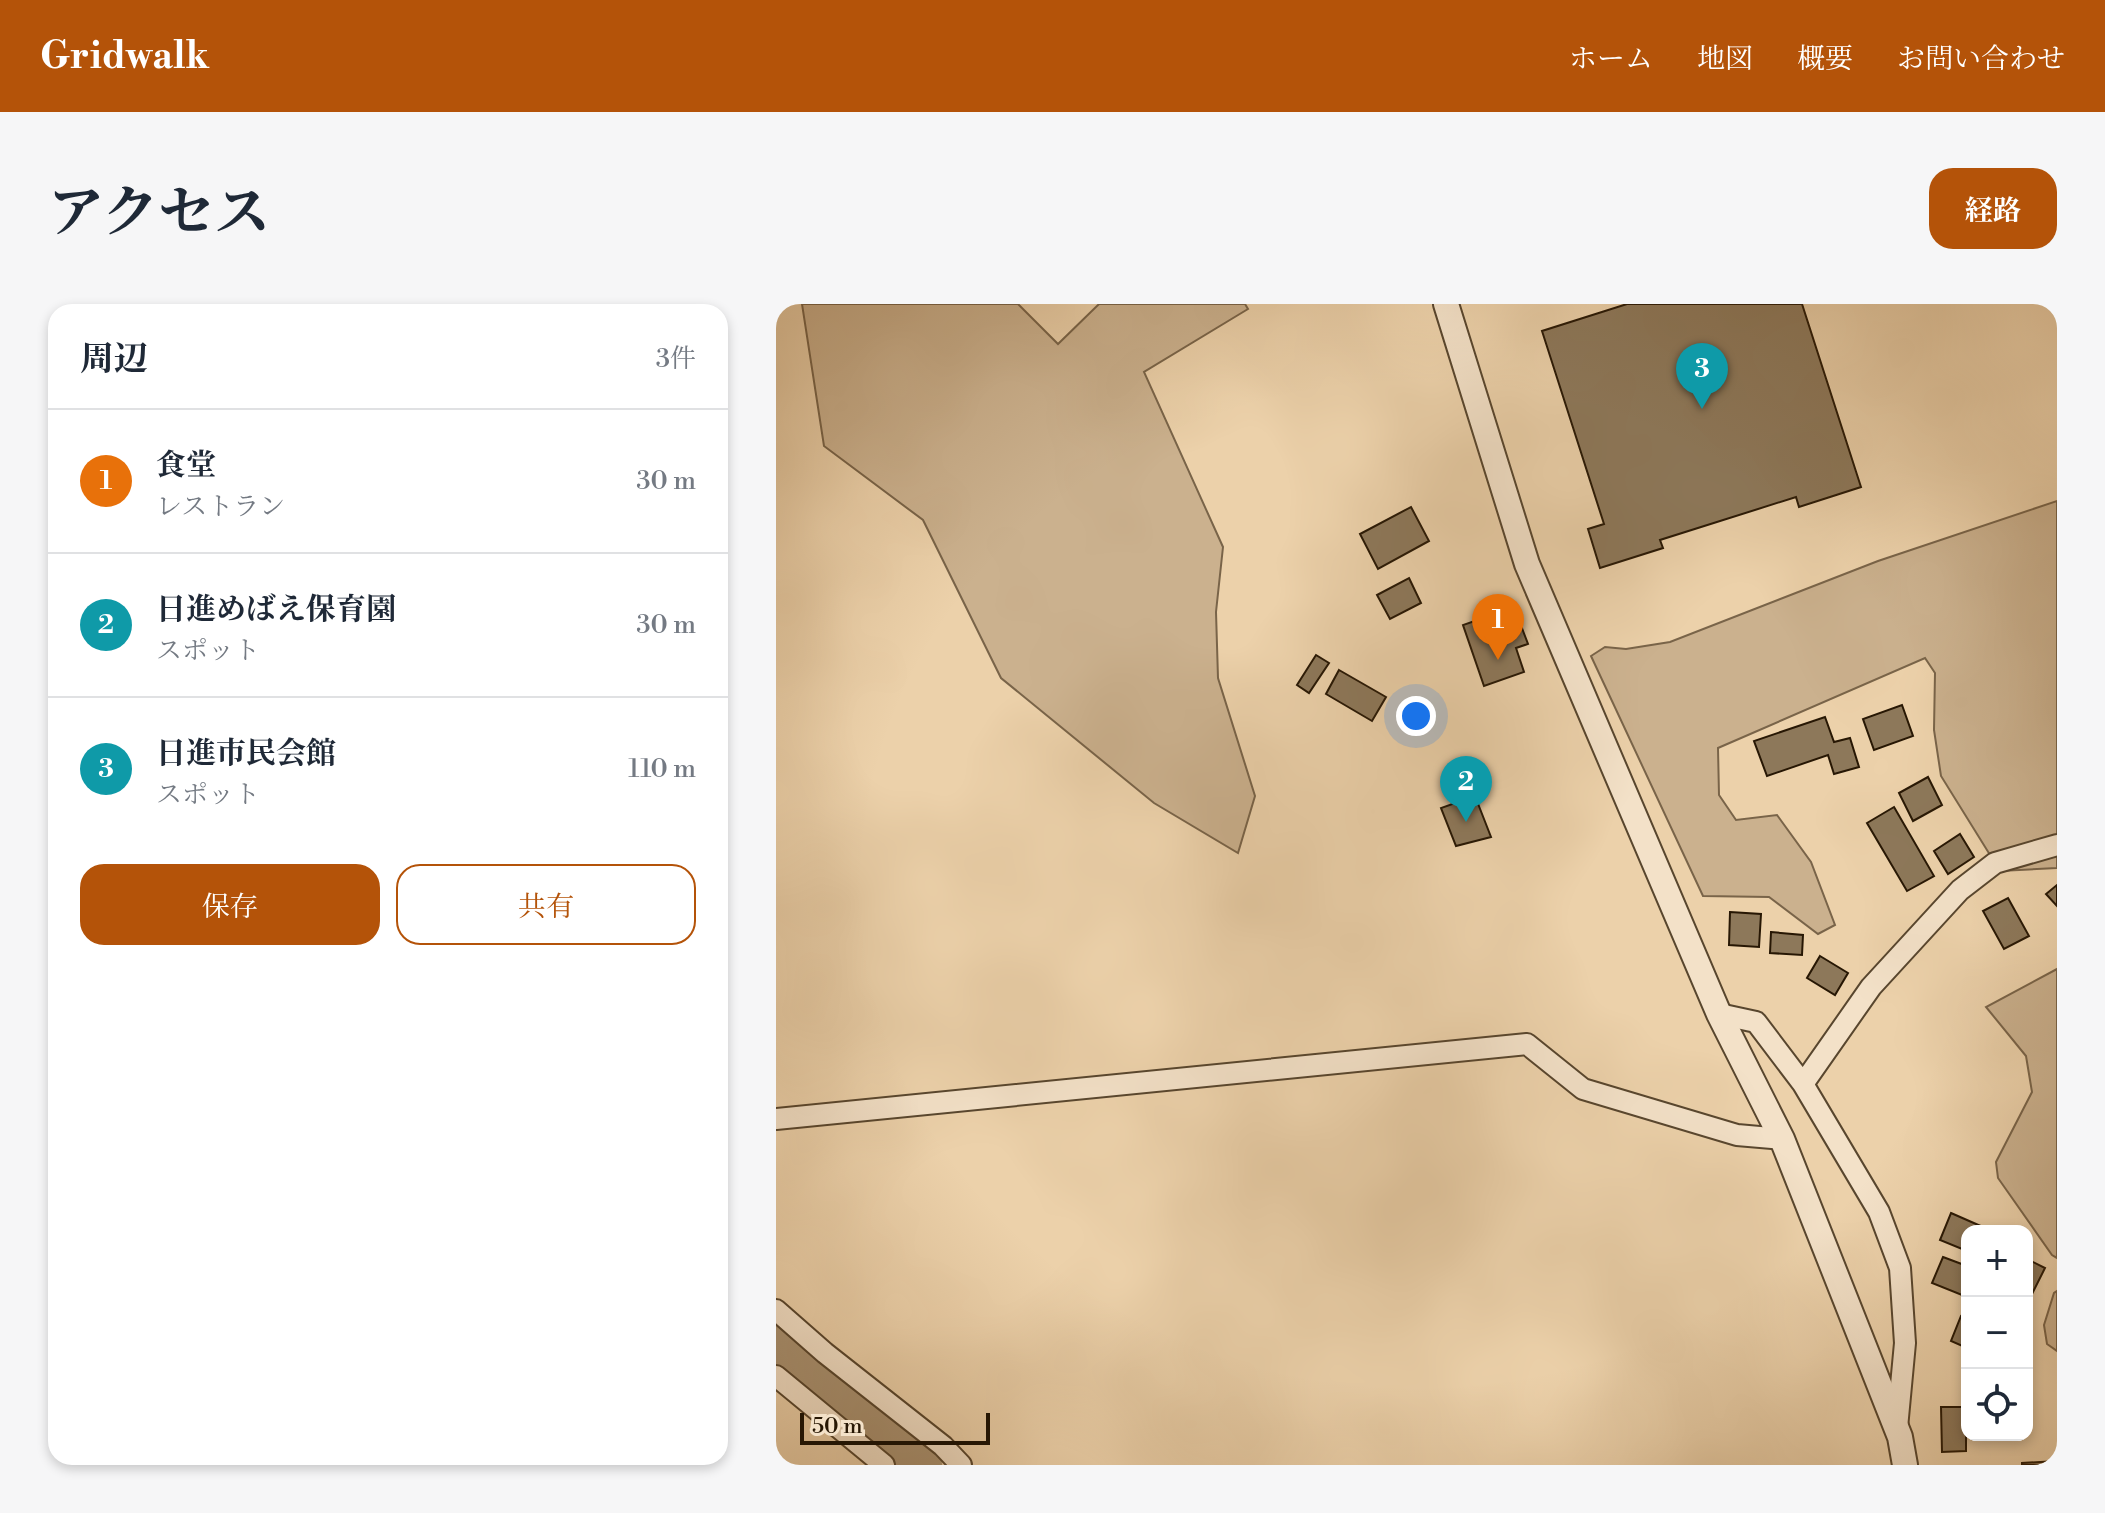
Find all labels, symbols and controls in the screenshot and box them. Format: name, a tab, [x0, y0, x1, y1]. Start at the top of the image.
text: Gridwalk	[40, 33, 209, 80]
text: ホーム	[1569, 42, 1653, 77]
text: 地図	[1697, 42, 1753, 77]
text: 概要	[1797, 42, 1853, 77]
text: お問い合わせ	[1897, 42, 2065, 77]
button: 経路	[1929, 168, 2057, 249]
text: アクセス	[48, 179, 270, 249]
text: 周辺	[80, 339, 148, 381]
text: 3件	[656, 343, 696, 375]
pin: 3	[1676, 343, 1728, 409]
text: 食堂	[156, 447, 216, 485]
text: 1	[100, 465, 112, 497]
text: 30 m	[636, 465, 696, 497]
text: レストラン	[156, 491, 285, 523]
text: 日進めばえ保育園	[156, 591, 396, 629]
pin: 1	[1472, 594, 1524, 660]
text: 2	[98, 609, 114, 641]
text: 30 m	[636, 609, 696, 641]
text: スポット	[156, 635, 260, 667]
your location	[1396, 696, 1436, 736]
text: 日進市民会館	[156, 735, 336, 773]
text: 3	[98, 753, 114, 785]
text: 110 m	[628, 753, 696, 785]
pin: 2	[1440, 756, 1492, 822]
text: スポット	[156, 779, 260, 811]
button: 保存	[80, 864, 380, 945]
button: 共有	[396, 864, 696, 945]
map controls	[1961, 1225, 2033, 1441]
button: +	[1961, 1225, 2033, 1297]
button: −	[1961, 1297, 2033, 1369]
button: locate	[1961, 1369, 2033, 1441]
scale bar	[800, 1409, 990, 1445]
text: 50 m	[812, 1413, 863, 1440]

